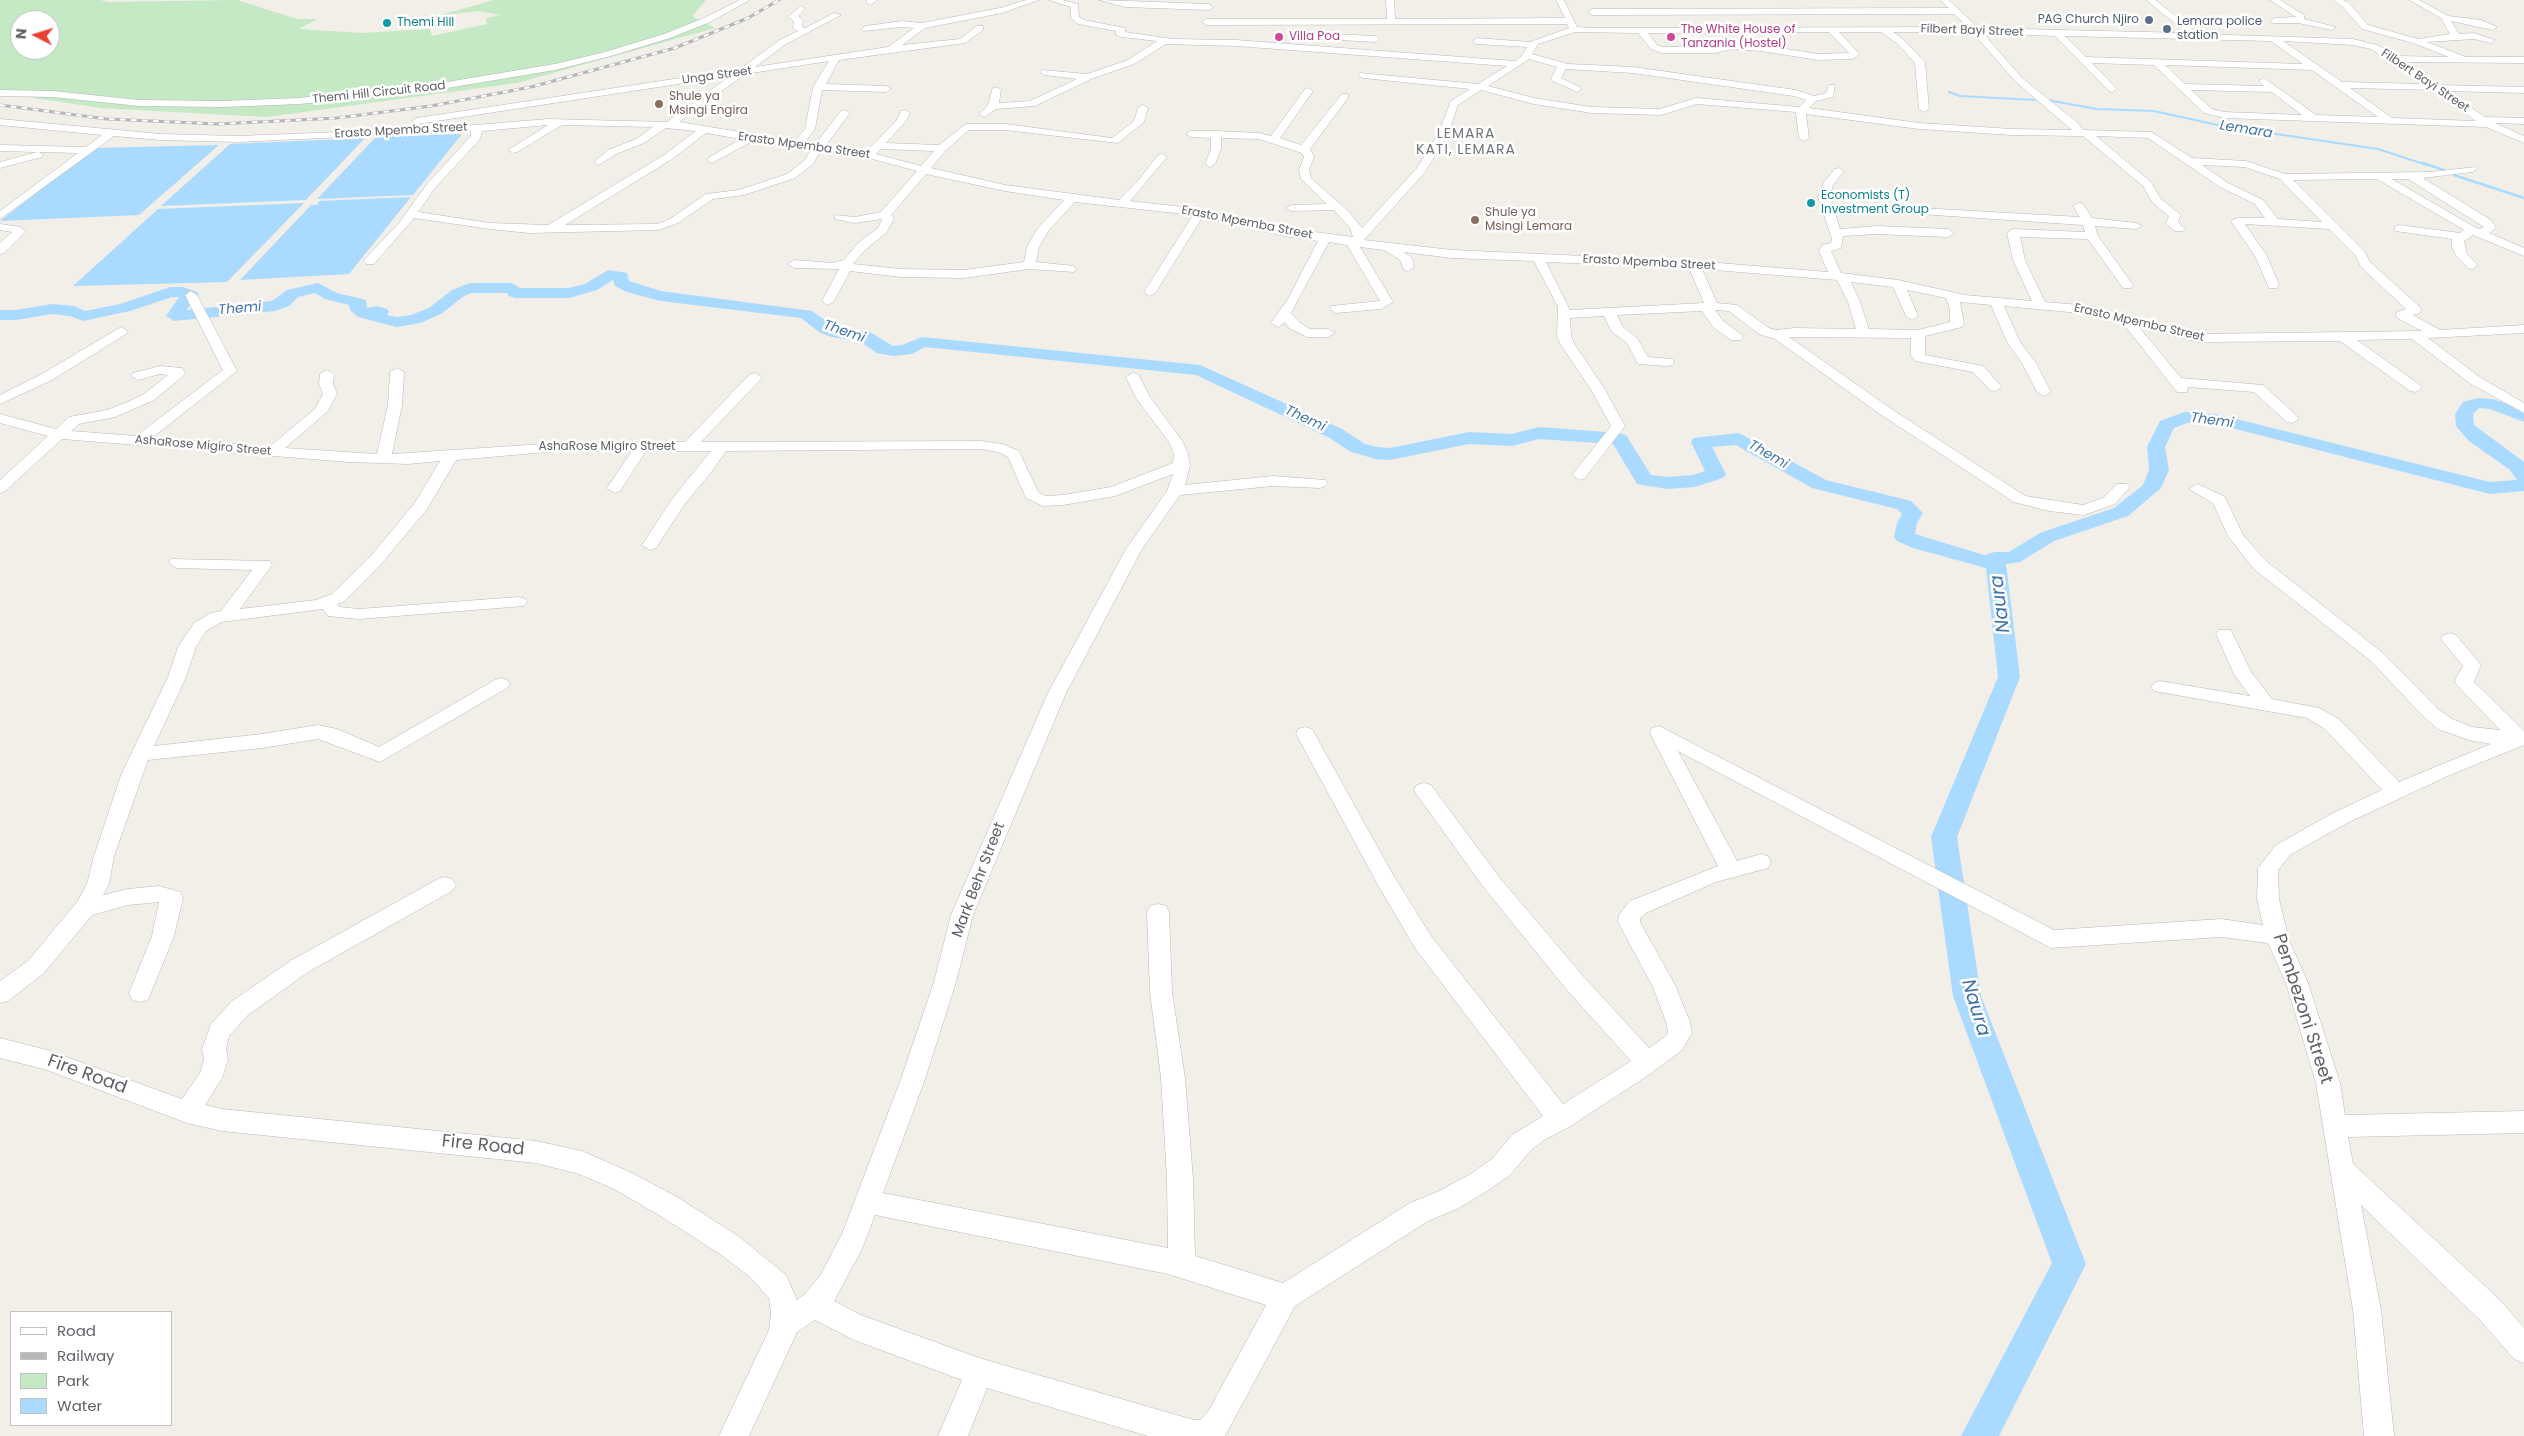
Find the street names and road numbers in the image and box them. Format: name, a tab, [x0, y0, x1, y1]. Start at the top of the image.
street label: Filbert Bayi Street	[1920, 22, 2024, 40]
street label: Filbert Bayi Street	[2378, 46, 2472, 116]
street label: Unga Street	[681, 64, 753, 88]
street label: Themi Hill Circuit Road	[312, 79, 446, 107]
street label: Erasto Mpemba Street	[334, 120, 468, 142]
street label: Erasto Mpemba Street	[737, 130, 871, 162]
street label: Erasto Mpemba Street	[1180, 203, 1314, 243]
street label: Erasto Mpemba Street	[1582, 252, 1716, 274]
street label: Erasto Mpemba Street	[2073, 301, 2205, 345]
street label: AshaRose Migiro Street	[134, 433, 272, 459]
street label: AshaRose Migiro Street	[539, 440, 675, 454]
street label: Mark Behr Street	[949, 820, 1009, 940]
street label: Pembezoni Street	[2268, 931, 2336, 1087]
street label: Fire Road	[44, 1051, 130, 1099]
street label: Fire Road	[441, 1131, 525, 1161]

